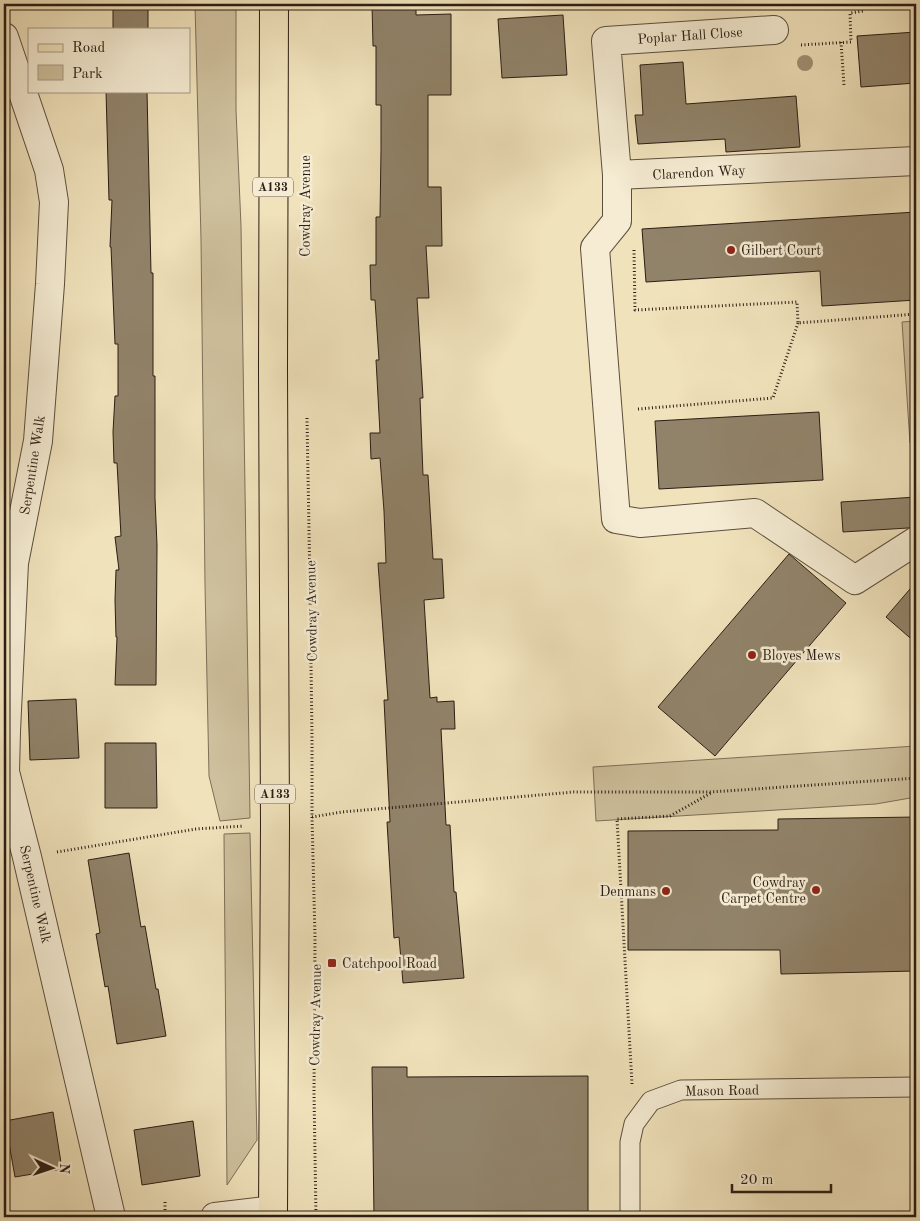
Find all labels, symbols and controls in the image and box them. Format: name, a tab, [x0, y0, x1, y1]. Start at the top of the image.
street label: Poplar Hall Close	[637, 25, 743, 47]
legend	[28, 28, 190, 92]
text: Road	[72, 41, 106, 56]
text: Park	[72, 67, 103, 82]
street label: Cowdray Avenue	[299, 155, 313, 257]
street label: Clarendon Way	[652, 164, 747, 182]
road number: A133	[253, 178, 293, 196]
marker: Gilbert Court	[725, 244, 737, 256]
place label: Gilbert Court	[741, 244, 821, 258]
street label: Serpentine Walk	[18, 414, 48, 516]
street label: Cowdray Avenue	[304, 560, 320, 662]
marker: Bloyes Mews	[746, 649, 758, 661]
place label: Bloyes Mews	[762, 649, 841, 663]
road number: A133	[255, 784, 295, 804]
street label: Serpentine Walk	[17, 844, 53, 945]
place label: Cowdray Carpet Centre	[721, 876, 807, 906]
marker: Cowdray Carpet Centre	[810, 884, 822, 896]
place label: Denmans	[599, 885, 656, 899]
marker: Denmans	[660, 885, 672, 897]
marker: Catchpool Road	[326, 957, 338, 969]
place label: Catchpool Road	[342, 957, 437, 971]
street label: Cowdray Avenue	[308, 964, 324, 1066]
street label: Mason Road	[685, 1083, 759, 1099]
north arrow	[28, 1144, 78, 1194]
scale bar	[732, 1161, 831, 1193]
text: N	[57, 1163, 71, 1175]
text: 20 m	[740, 1173, 774, 1188]

